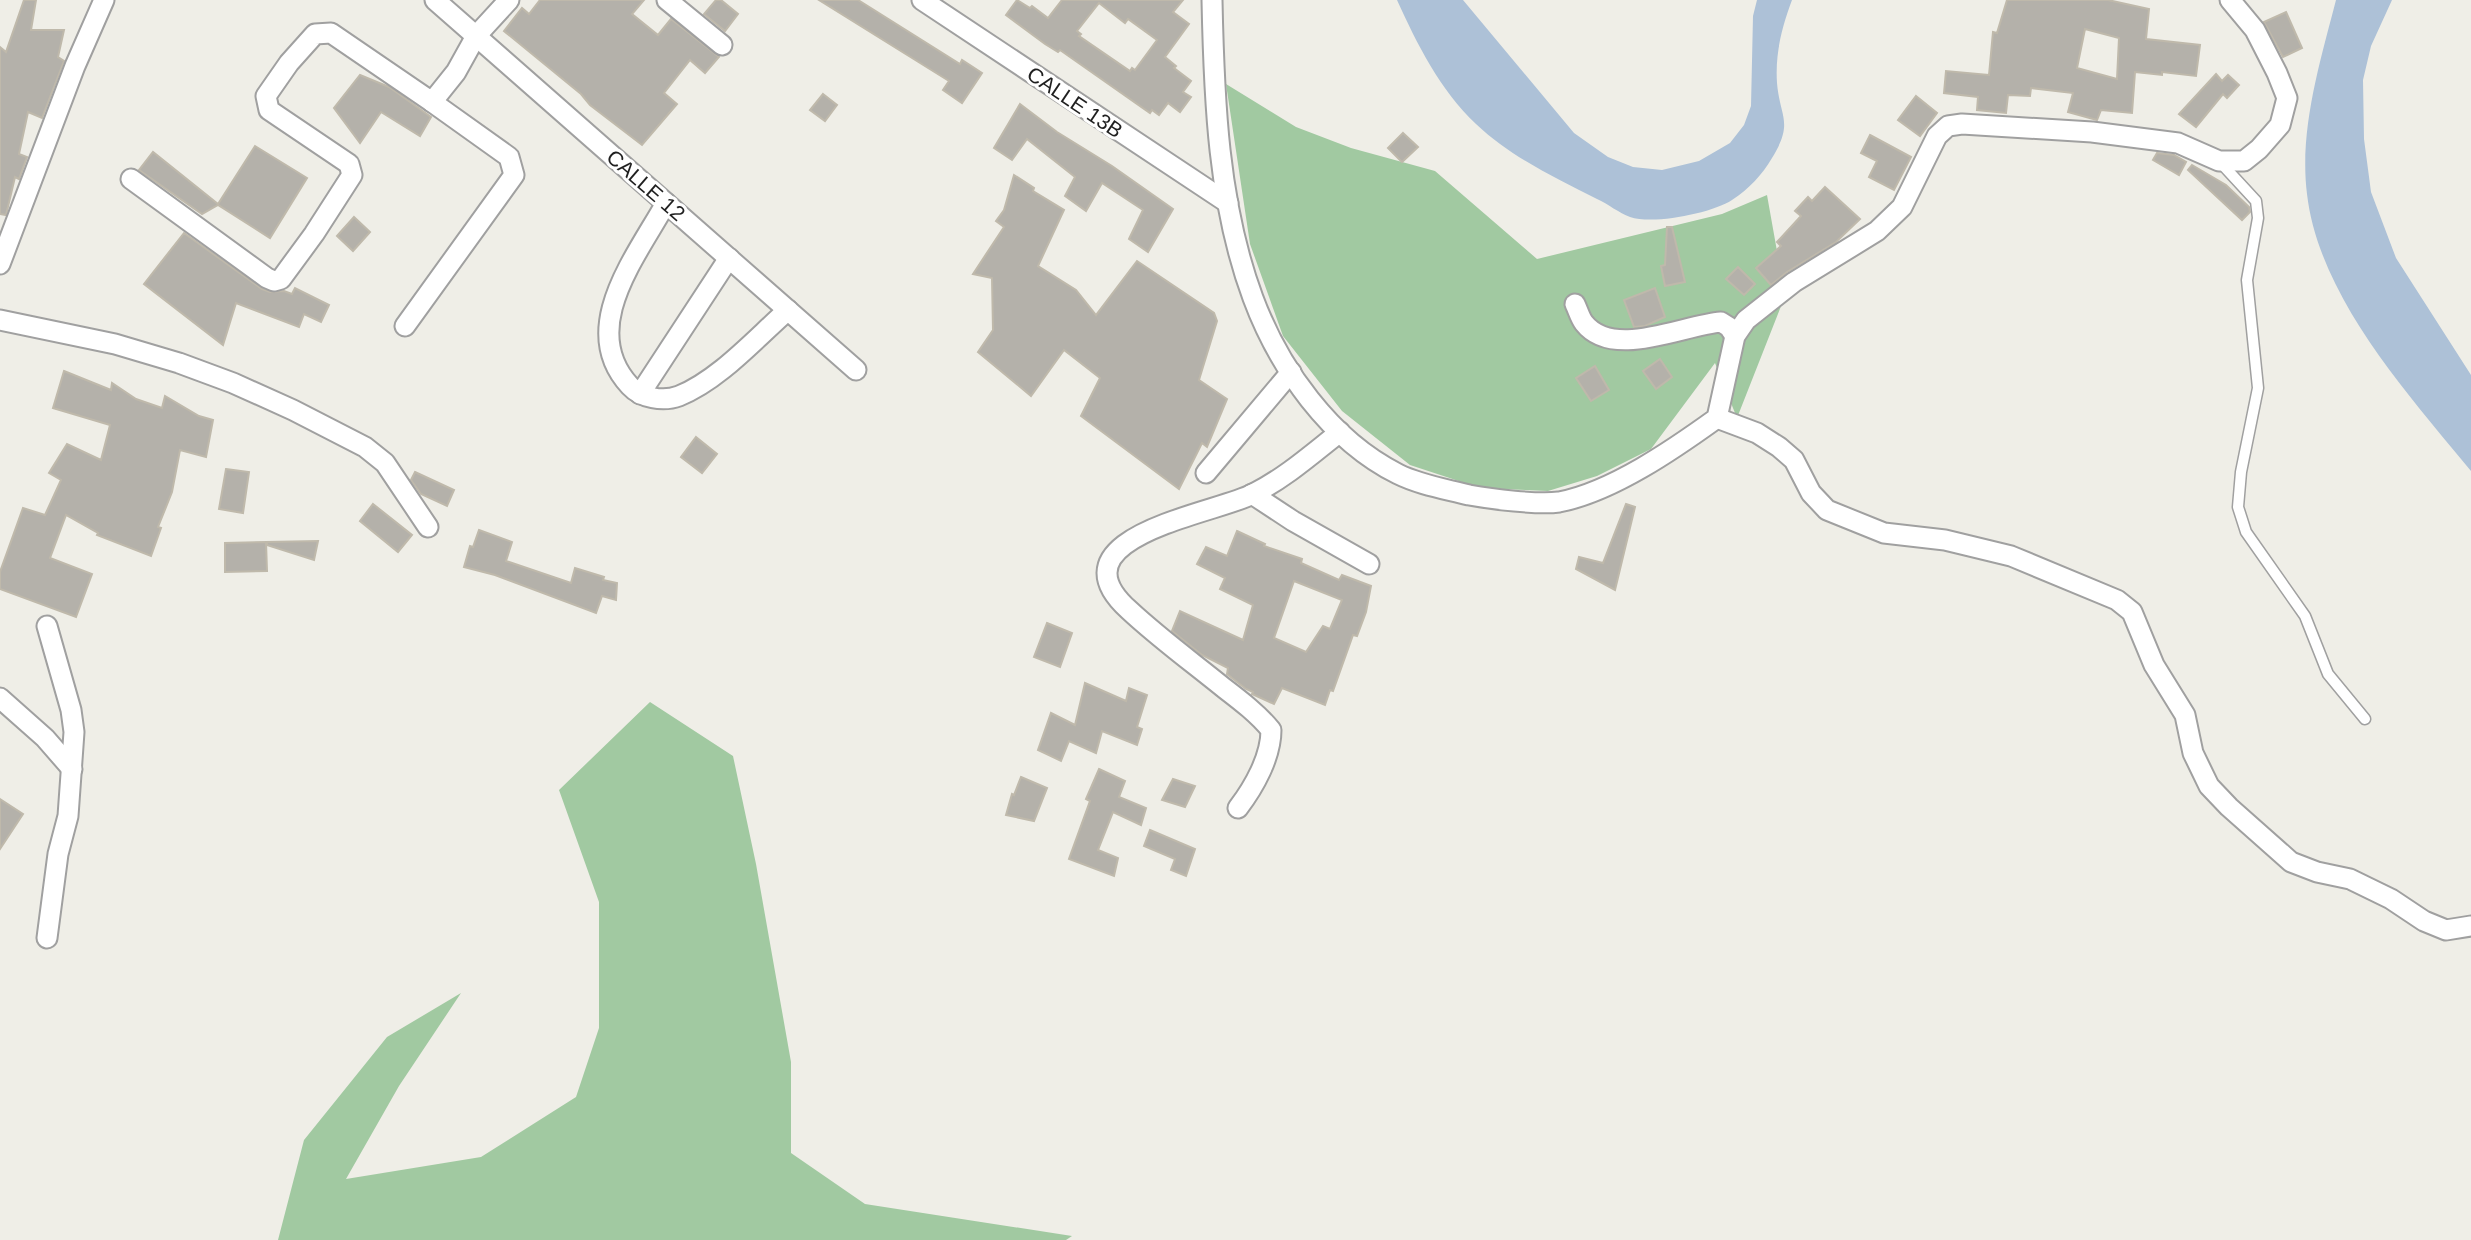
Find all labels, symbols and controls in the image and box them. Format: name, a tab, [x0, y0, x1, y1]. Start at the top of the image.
street label: CALLE 13B	[1023, 62, 1127, 142]
street label: CALLE 12	[602, 145, 690, 225]

